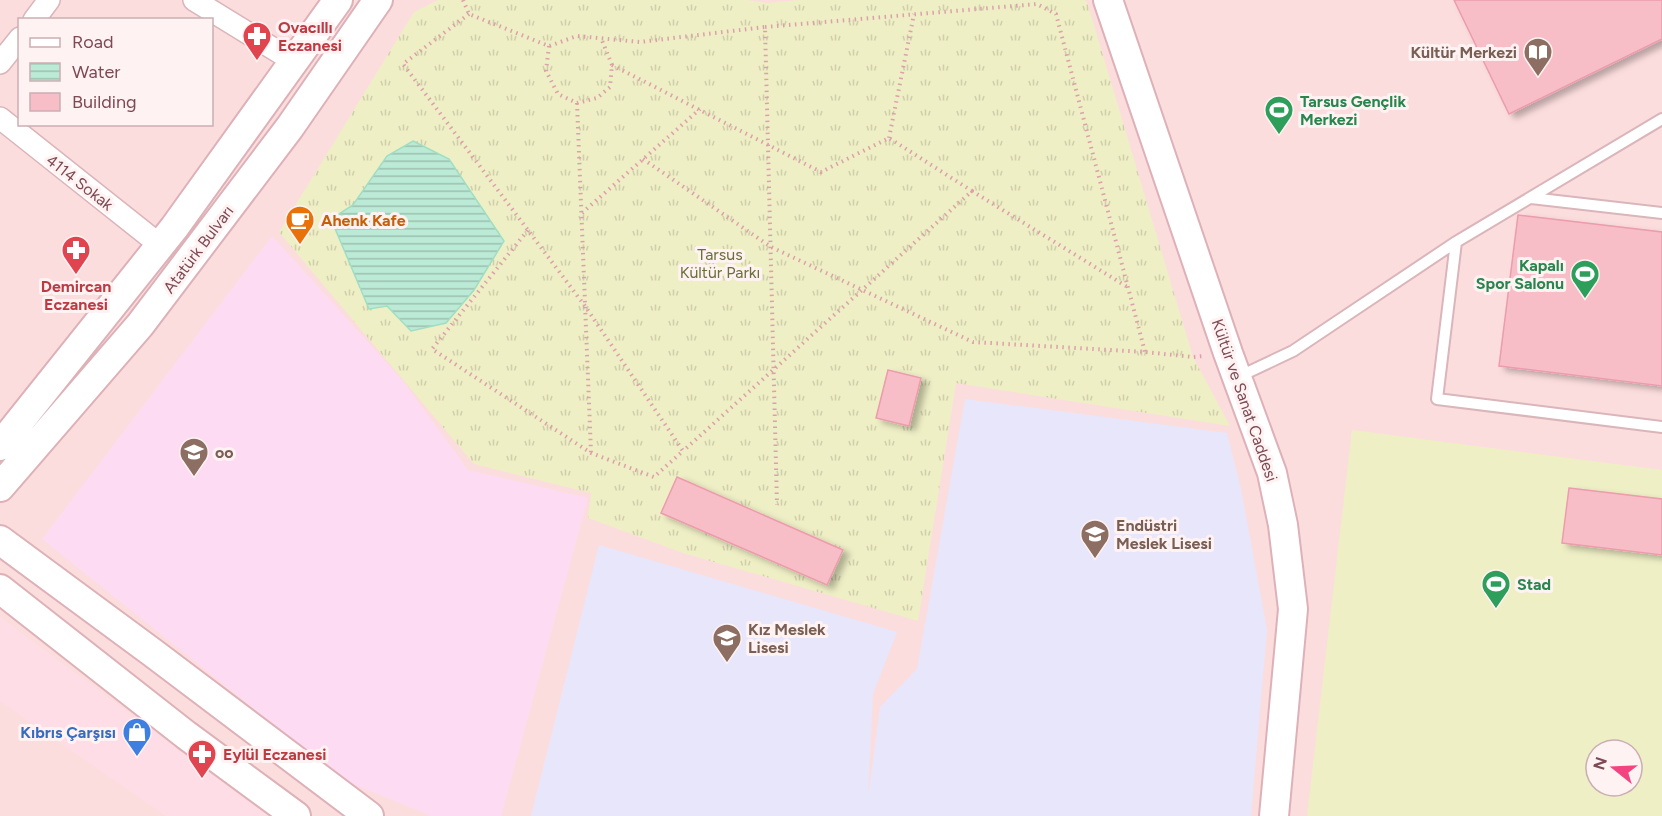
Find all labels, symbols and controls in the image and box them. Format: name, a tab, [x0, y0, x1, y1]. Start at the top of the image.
legend	[18, 18, 213, 126]
place label: Ovacıllı Eczanesi	[278, 18, 342, 55]
pharmacy icon: Ovacıllı Eczanesi	[241, 20, 273, 62]
text: Road	[72, 31, 113, 53]
library icon: Kültür Merkezi	[1522, 36, 1554, 78]
place label: Kültür Merkezi	[1411, 43, 1517, 62]
text: Water	[72, 61, 120, 83]
text: Building	[72, 91, 137, 113]
place label: Tarsus Gençlik Merkezi	[1300, 92, 1406, 129]
sports icon: Tarsus Gençlik Merkezi	[1263, 94, 1295, 136]
street label: 4114 Sokak	[42, 150, 117, 215]
street label: Atatürk Bulvarı	[159, 202, 238, 297]
cafe icon: Ahenk Kafe	[284, 204, 316, 246]
place label: Ahenk Kafe	[321, 211, 406, 230]
pharmacy icon: Demircan Eczanesi	[60, 234, 92, 276]
park label: Tarsus Kültür Parkı	[680, 245, 760, 282]
place label: Kapalı Spor Salonu	[1476, 256, 1564, 293]
sports icon: Kapalı Spor Salonu	[1569, 258, 1601, 300]
place label: Demircan Eczanesi	[41, 277, 111, 314]
street label: Kültür ve Sanat Caddesi	[1208, 316, 1281, 484]
school or university icon: oo	[178, 436, 210, 478]
place label: oo	[215, 443, 234, 462]
place label: Endüstri Meslek Lisesi	[1116, 516, 1212, 553]
school or university icon: Endüstri Meslek Lisesi	[1079, 518, 1111, 560]
sports icon: Stad	[1480, 568, 1512, 610]
place label: Stad	[1517, 575, 1551, 594]
place label: Kız Meslek Lisesi	[748, 620, 826, 657]
school or university icon: Kız Meslek Lisesi	[711, 622, 743, 664]
shop icon: Kıbrıs Çarşısı	[121, 716, 153, 758]
place label: Kıbrıs Çarşısı	[20, 723, 116, 742]
pharmacy icon: Eylül Eczanesi	[186, 738, 218, 780]
north arrow	[1584, 738, 1644, 798]
place label: Eylül Eczanesi	[223, 745, 326, 764]
text: N	[1589, 755, 1611, 772]

